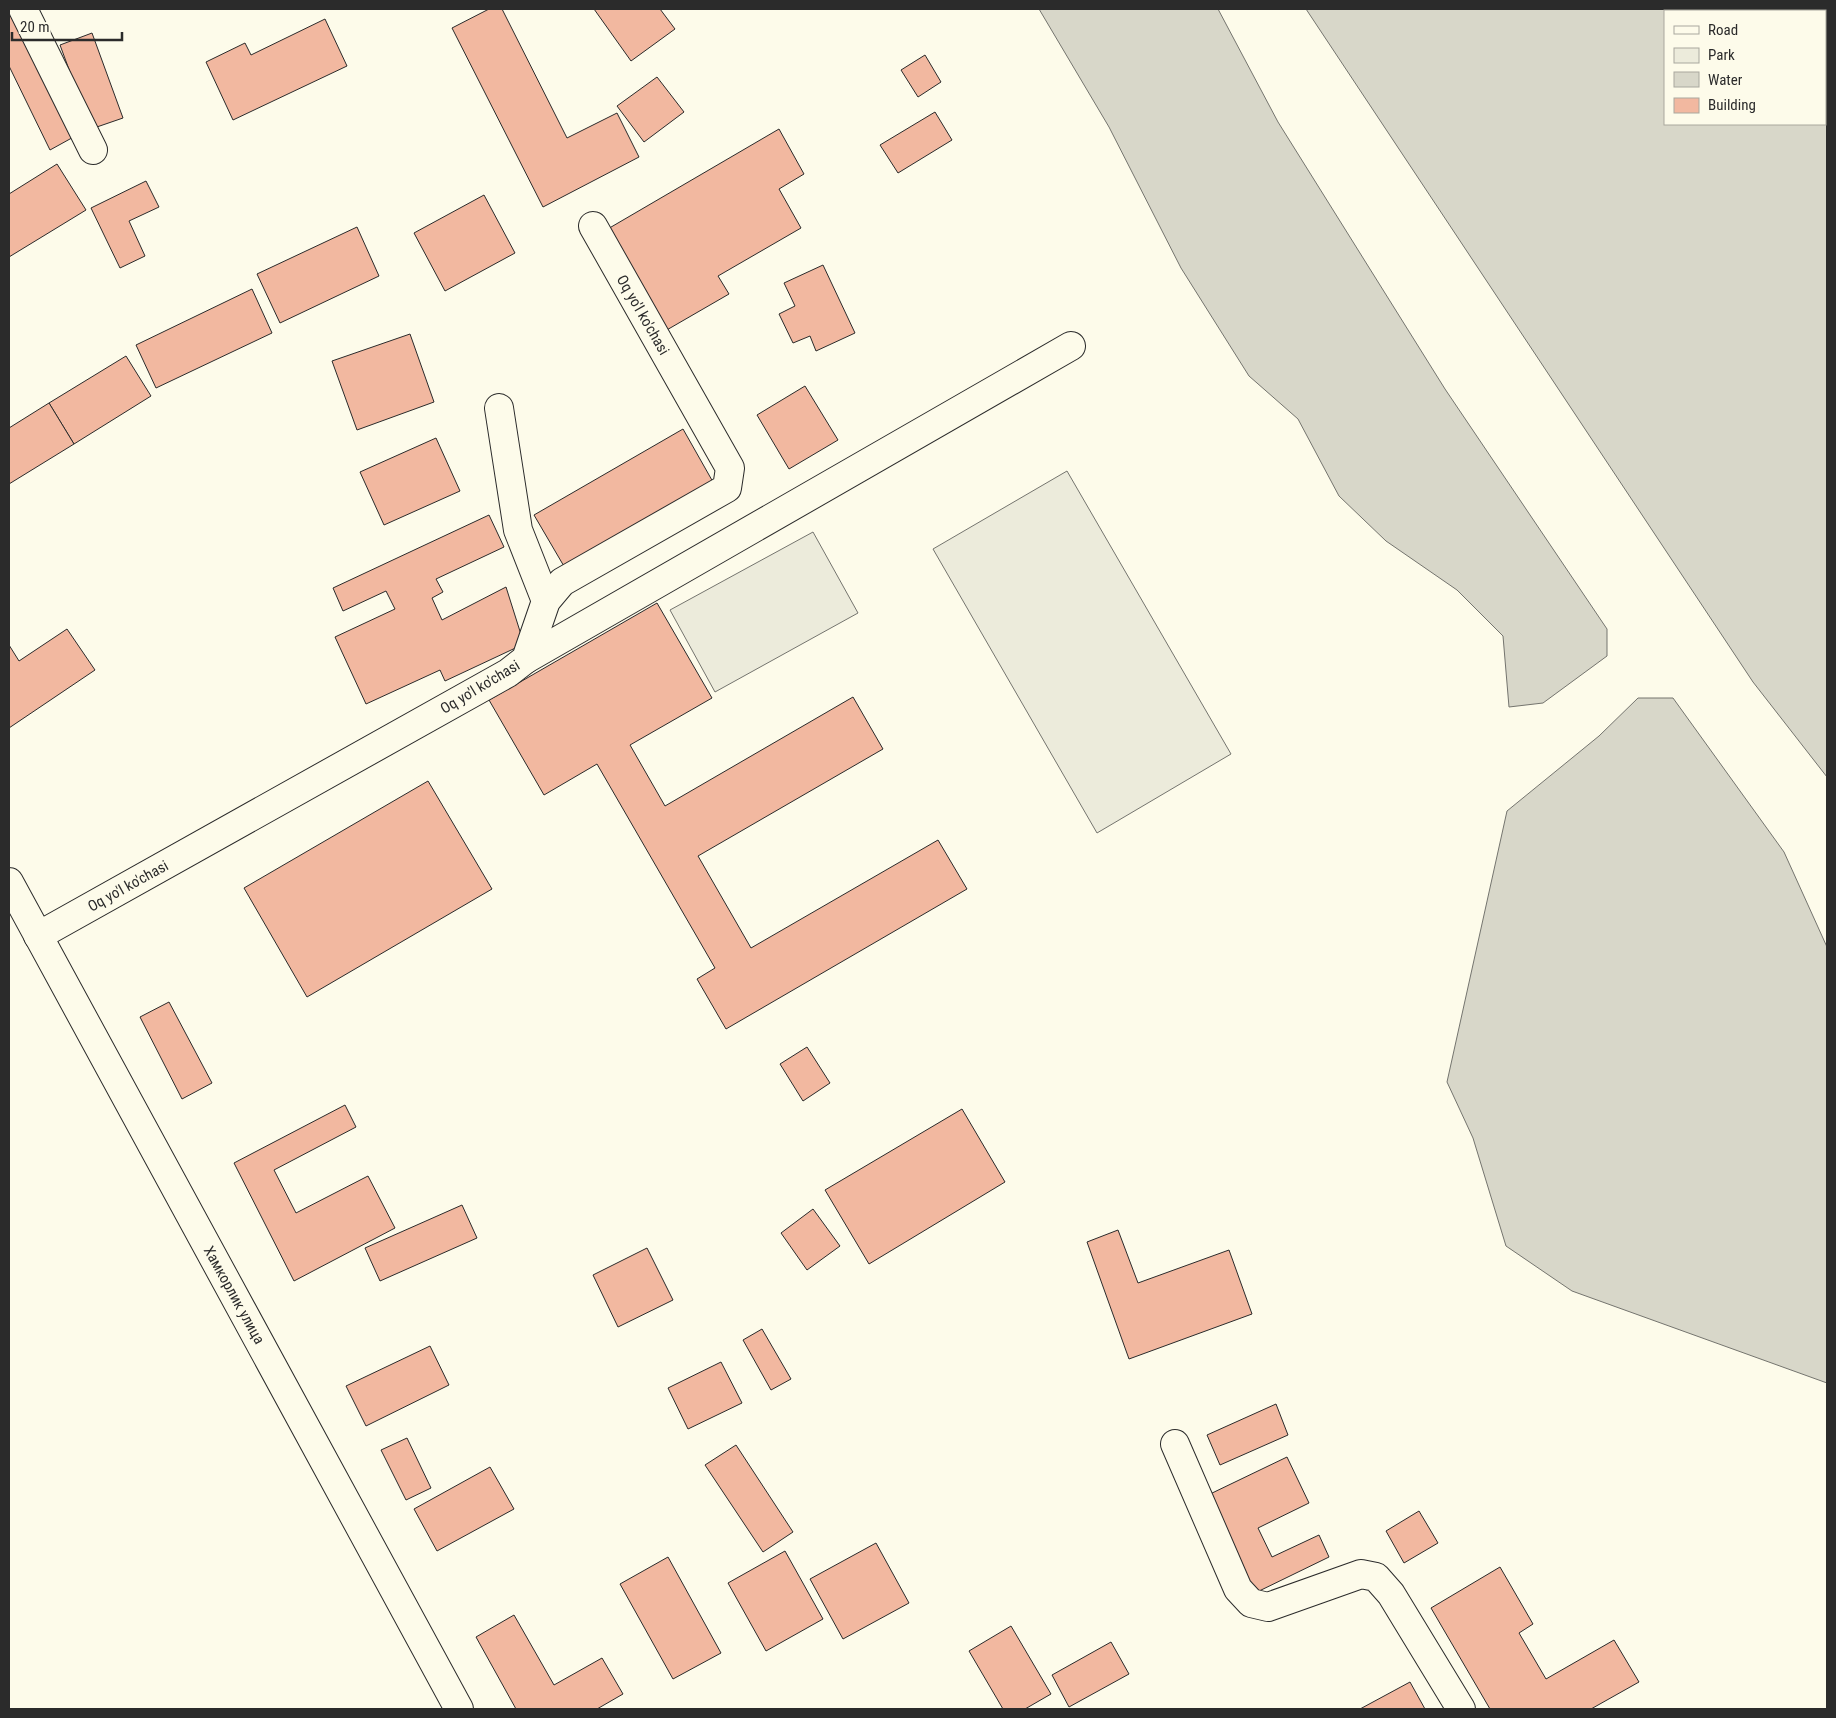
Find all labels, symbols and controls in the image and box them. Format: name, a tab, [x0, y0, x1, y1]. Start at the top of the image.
scale bar	[12, 10, 122, 42]
legend	[1664, 10, 1826, 125]
text: 20 m	[20, 18, 50, 36]
text: Road	[1708, 21, 1738, 39]
text: Park	[1708, 46, 1735, 64]
text: Water	[1708, 71, 1743, 89]
text: Building	[1708, 96, 1756, 114]
street label: Oq yo'l ko'chasi	[613, 272, 673, 358]
street label: Oq yo'l ko'chasi	[437, 656, 523, 718]
street label: Oq yo'l ko'chasi	[85, 856, 171, 916]
street label: Хамкорлик улица	[200, 1243, 268, 1347]

